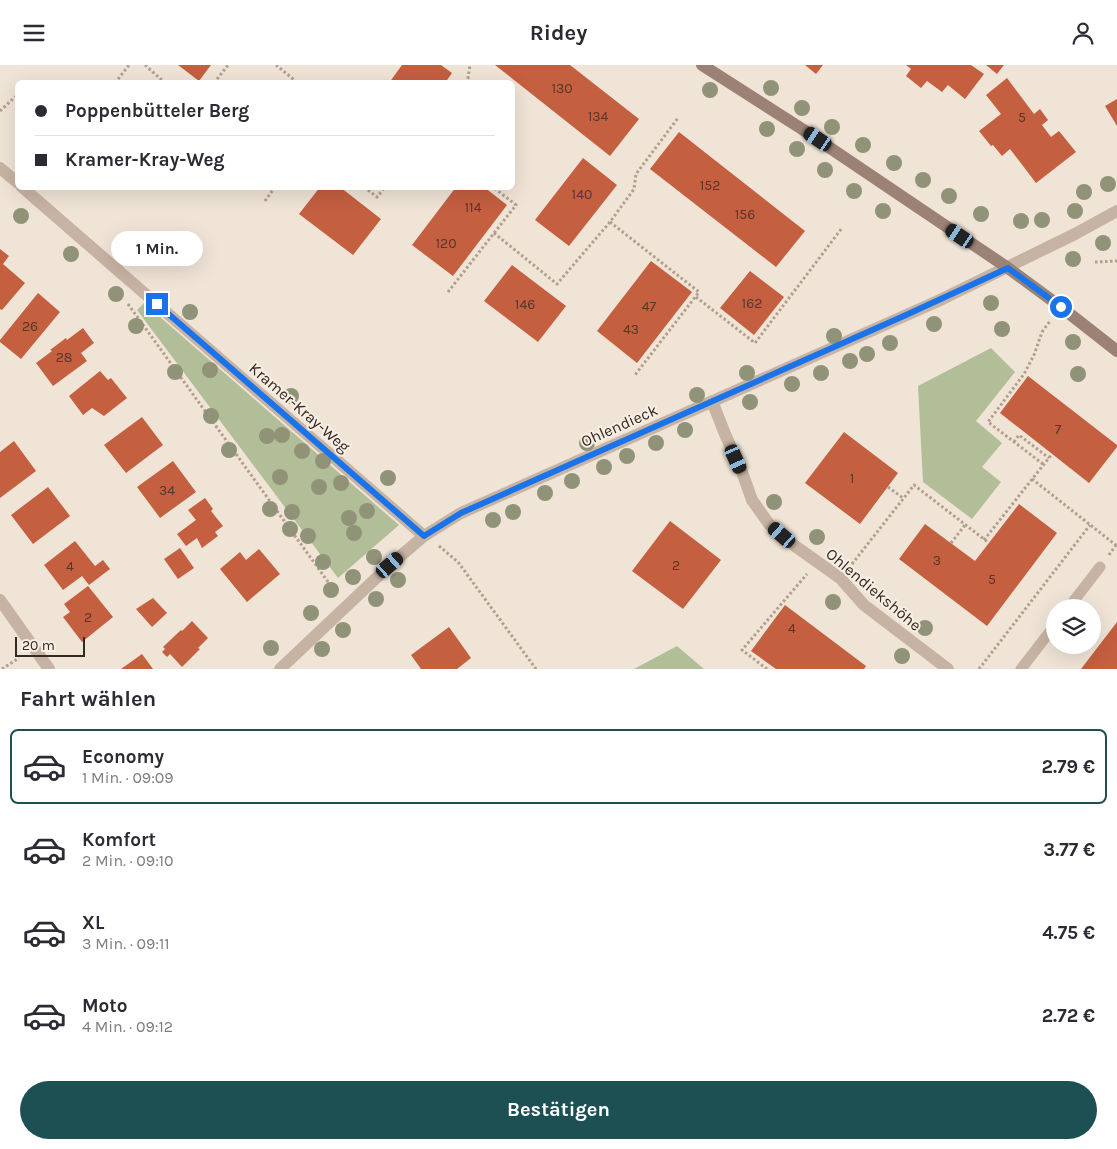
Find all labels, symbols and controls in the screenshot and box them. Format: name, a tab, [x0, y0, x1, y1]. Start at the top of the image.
icon: menu	[20, 19, 48, 47]
icon: person	[1069, 19, 1097, 47]
text: Ridey	[530, 20, 587, 46]
house number: 130	[551, 80, 573, 97]
text: Poppenbütteler Berg	[65, 100, 249, 122]
house number: 134	[588, 108, 609, 125]
house number: 5	[1018, 109, 1026, 126]
car	[801, 124, 834, 154]
text: Kramer-Kray-Weg	[65, 149, 225, 171]
house number: 152	[700, 177, 720, 194]
house number: 140	[572, 186, 592, 203]
house number: 114	[464, 199, 482, 216]
house number: 156	[735, 206, 755, 223]
car	[943, 221, 976, 251]
callout: 1 Min.	[111, 231, 203, 267]
house number: 120	[435, 235, 457, 252]
text: 1 Min.	[136, 239, 178, 258]
route end	[146, 293, 168, 315]
house number: 162	[742, 295, 762, 312]
house number: 146	[515, 296, 535, 313]
route start	[1050, 296, 1072, 318]
house number: 47	[642, 298, 657, 315]
house number: 26	[22, 318, 38, 335]
house number: 43	[623, 321, 639, 338]
house number: 28	[56, 349, 72, 366]
street label: Kramer-Kray-Weg	[245, 358, 354, 456]
street label: Ohlendieck	[578, 400, 661, 451]
house number: 7	[1055, 421, 1062, 438]
car	[723, 442, 748, 476]
house number: 1	[850, 470, 854, 487]
house number: 34	[159, 482, 175, 499]
car	[765, 519, 798, 551]
street label: Ohlendiekshöhe	[822, 544, 925, 635]
car	[373, 549, 406, 581]
house number: 3	[933, 552, 941, 569]
house number: 2	[672, 557, 680, 574]
house number: 4	[66, 558, 74, 575]
house number: 5	[988, 571, 996, 588]
map controls	[1046, 599, 1101, 654]
button: layers	[1046, 599, 1101, 654]
house number: 2	[84, 609, 92, 626]
house number: 4	[788, 620, 796, 637]
scale bar	[15, 634, 85, 657]
text: 20 m	[22, 637, 55, 654]
text: Fahrt wählen	[20, 686, 156, 712]
icon: car	[22, 744, 67, 789]
text: Economy	[82, 746, 164, 768]
text: 2.79 €	[1042, 756, 1095, 778]
text: 1 Min. · 09:09	[82, 768, 174, 787]
icon: car	[22, 827, 67, 872]
text: Komfort	[82, 829, 156, 851]
text: 3.77 €	[1043, 839, 1095, 861]
text: 2 Min. · 09:10	[82, 851, 174, 870]
icon: car	[22, 910, 67, 955]
text: XL	[82, 912, 104, 934]
text: 4.75 €	[1042, 922, 1095, 944]
text: 3 Min. · 09:11	[82, 934, 170, 953]
icon: car	[22, 993, 67, 1038]
text: Moto	[82, 995, 128, 1017]
text: 2.72 €	[1042, 1005, 1095, 1027]
text: 4 Min. · 09:12	[82, 1017, 173, 1036]
button: Bestätigen	[20, 1081, 1097, 1139]

